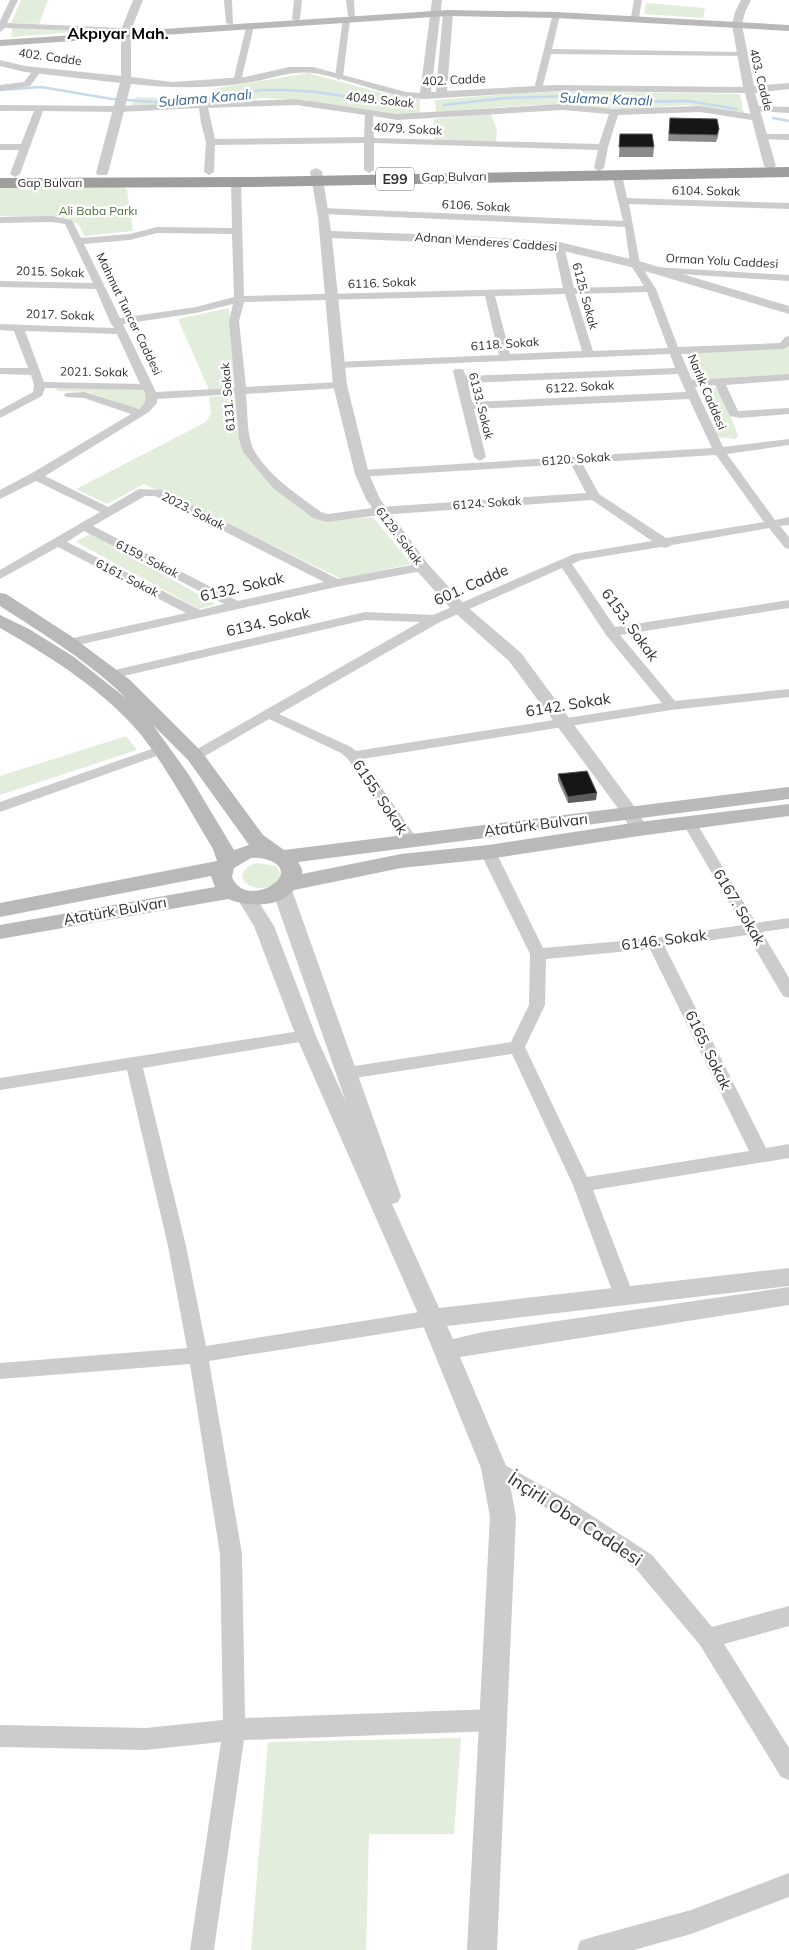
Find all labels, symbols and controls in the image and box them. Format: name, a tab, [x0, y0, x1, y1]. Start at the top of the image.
district label: Akpıyar Mah.	[67, 23, 169, 43]
street label: 402. Cadde	[18, 45, 83, 68]
street label: 403. Cadde	[747, 47, 776, 113]
street label: 402. Cadde	[422, 70, 486, 89]
water label: Sulama Kanalı	[158, 85, 252, 111]
street label: 4049. Sokak	[345, 88, 416, 111]
water label: Sulama Kanalı	[559, 88, 653, 110]
street label: 4079. Sokak	[373, 119, 443, 138]
road number: E99	[376, 168, 414, 190]
street label: Gap Bulvarı	[421, 168, 487, 185]
street label: Gap Bulvarı	[18, 175, 82, 190]
street label: 6104. Sokak	[672, 182, 741, 199]
street label: 6106. Sokak	[441, 196, 511, 215]
park label: Ali Baba Parkı	[59, 203, 137, 218]
street label: Adnan Menderes Caddesi	[414, 229, 558, 254]
street label: Mahmut Tuncer Caddesi	[93, 250, 166, 378]
street label: Orman Yolu Caddesi	[665, 250, 779, 271]
street label: 6125. Sokak	[569, 261, 602, 332]
street label: 2015. Sokak	[16, 263, 85, 280]
street label: 6116. Sokak	[347, 274, 417, 291]
street label: 2017. Sokak	[26, 306, 95, 323]
street label: 6118. Sokak	[470, 334, 540, 353]
street label: Narlık Caddesi	[685, 352, 730, 432]
street label: 6131. Sokak	[217, 361, 238, 432]
street label: 2021. Sokak	[60, 363, 129, 380]
street label: 6133. Sokak	[466, 371, 497, 442]
street label: 6122. Sokak	[545, 377, 615, 396]
street label: 6120. Sokak	[541, 449, 611, 468]
street label: 2023. Sokak	[159, 488, 228, 533]
street label: 6124. Sokak	[452, 493, 522, 512]
street label: 6129. Sokak	[373, 504, 426, 568]
street label: 6159. Sokak	[113, 536, 182, 581]
street label: 6161. Sokak	[93, 555, 162, 600]
street label: 601. Cadde	[431, 560, 511, 609]
street label: 6132. Sokak	[198, 568, 286, 605]
street label: 6153. Sokak	[598, 584, 663, 665]
street label: 6134. Sokak	[224, 603, 312, 640]
street label: 6142. Sokak	[524, 688, 612, 721]
street label: 6155. Sokak	[349, 756, 412, 838]
street label: Atatürk Bulvarı	[483, 809, 589, 840]
street label: 6167. Sokak	[709, 865, 770, 949]
street label: Atatürk Bulvarı	[62, 892, 168, 929]
street label: 6146. Sokak	[620, 925, 708, 954]
street label: 6165. Sokak	[681, 1007, 736, 1093]
street label: İnçirli Oba Caddesi	[504, 1467, 647, 1571]

